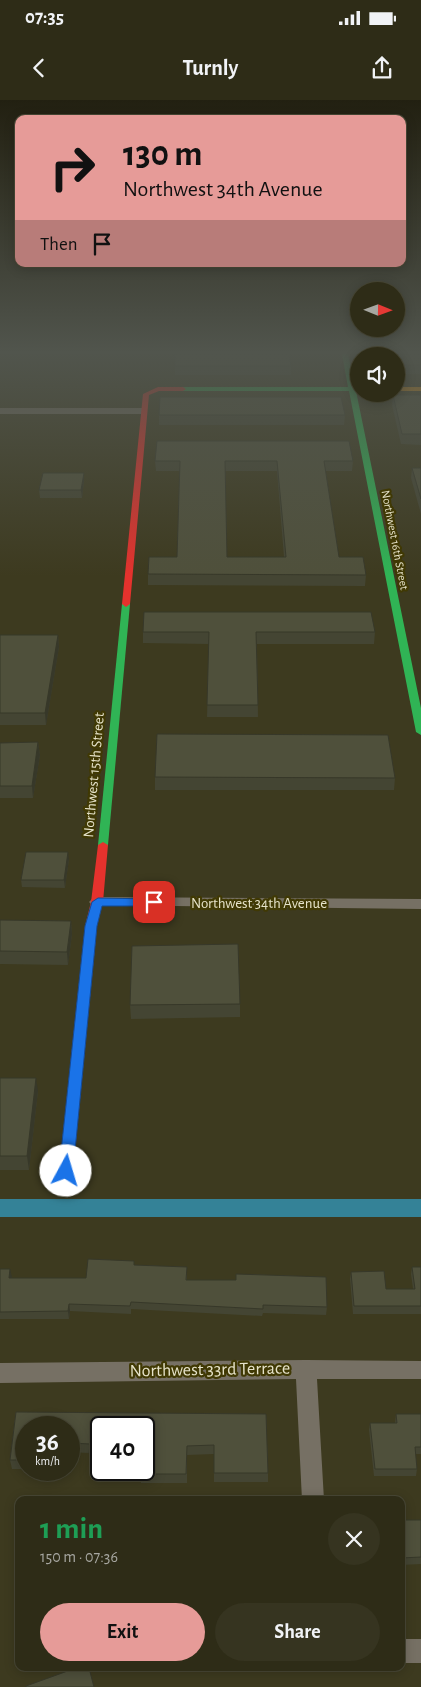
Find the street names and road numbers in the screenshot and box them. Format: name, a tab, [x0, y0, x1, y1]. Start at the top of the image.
street label: Northwest 16th Street	[379, 489, 411, 591]
street label: Northwest 15th Street	[81, 712, 107, 838]
street label: Northwest 34th Avenue	[191, 896, 327, 911]
street label: Northwest 33rd Terrace	[130, 1360, 290, 1380]

